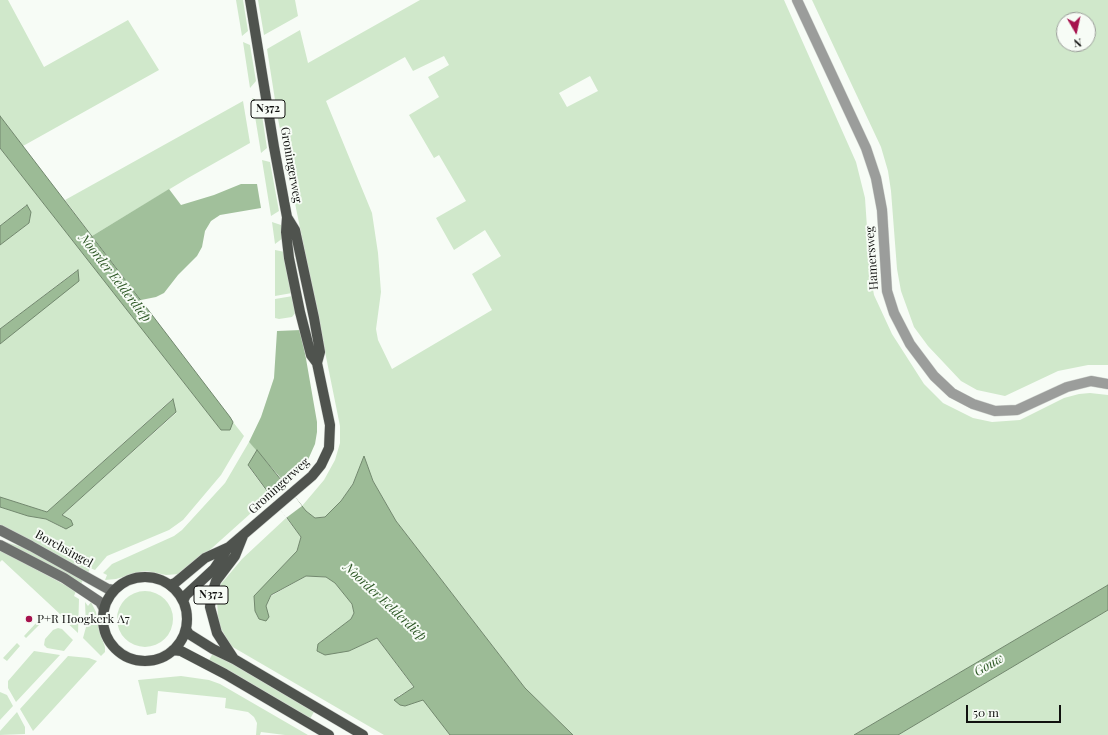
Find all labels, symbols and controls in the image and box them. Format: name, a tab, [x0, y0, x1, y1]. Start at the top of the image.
north arrow	[1056, 12, 1096, 52]
text: N	[1073, 35, 1083, 51]
road number: N372	[251, 100, 285, 118]
street label: Groningerweg	[277, 126, 305, 204]
street label: Hamersweg	[863, 226, 881, 290]
water label: Noorder Eelderdiep	[76, 231, 154, 325]
street label: Groningerweg	[246, 455, 312, 517]
street label: Borchsingel	[33, 527, 95, 571]
water label: Noorder Eelderdiep	[340, 560, 430, 644]
road number: N372	[194, 586, 228, 604]
place label: P+R Hoogkerk A7	[37, 612, 130, 626]
marker: P+R Hoogkerk A7	[24, 614, 34, 624]
water label: Gouw	[971, 650, 1007, 680]
scale bar	[968, 697, 1063, 723]
text: 50 m	[973, 704, 999, 720]

